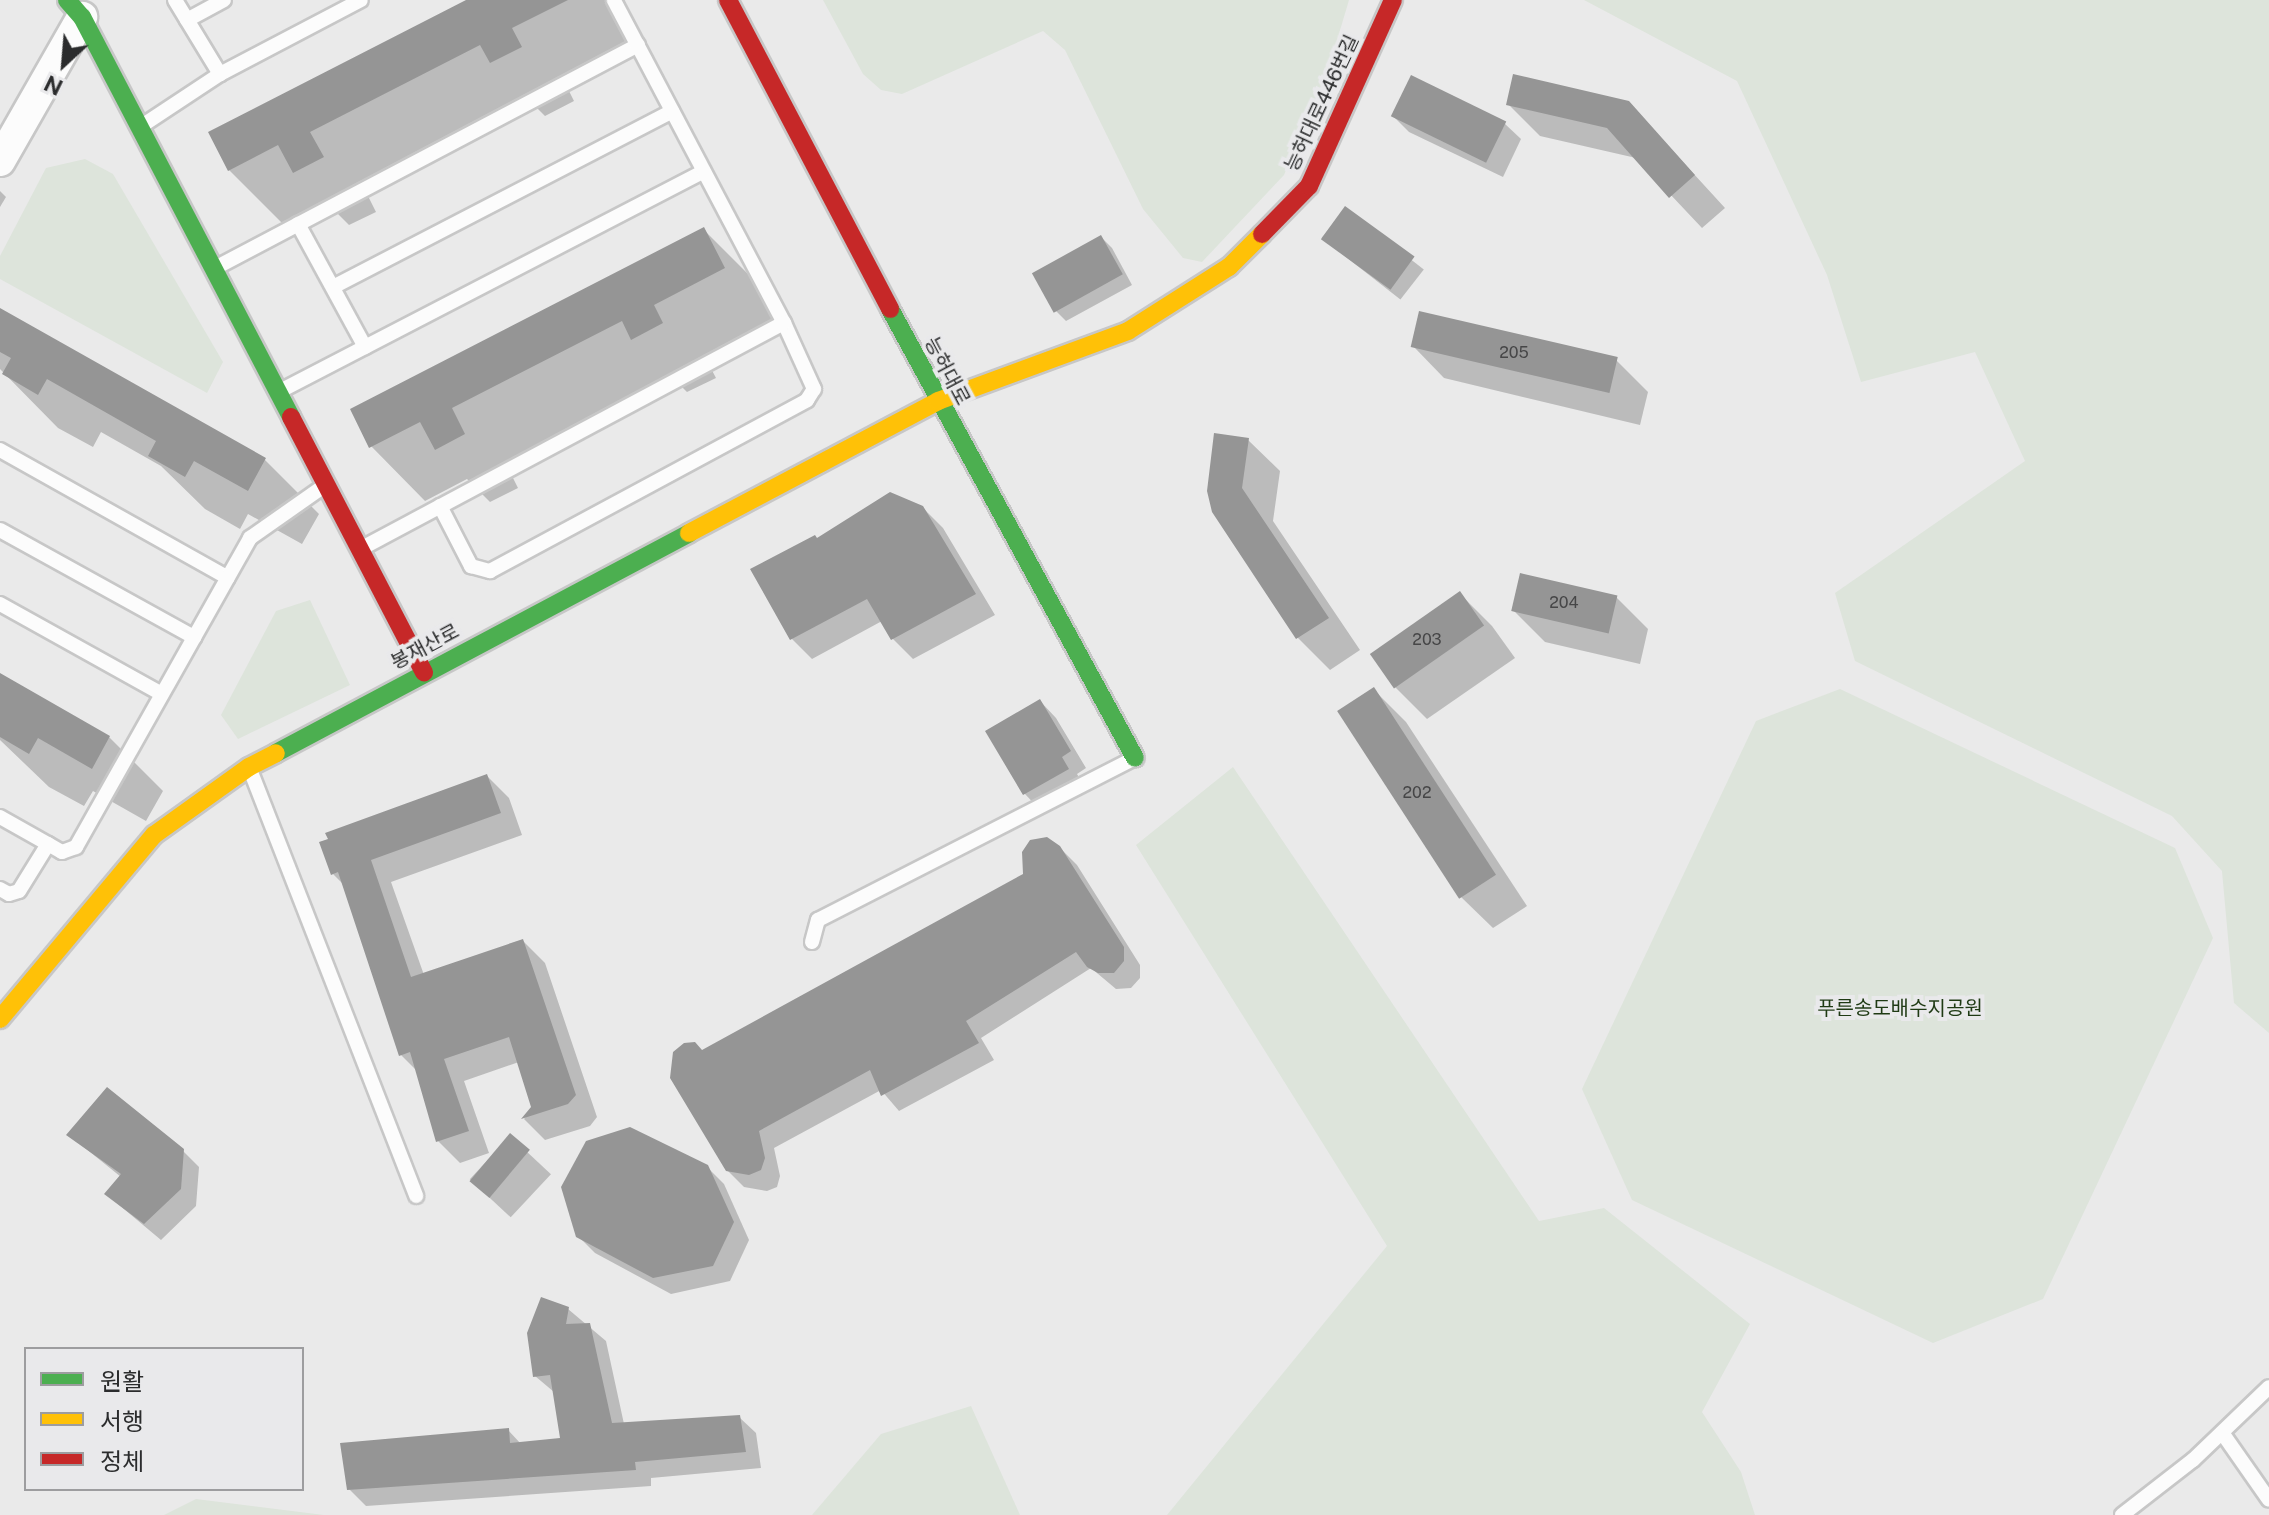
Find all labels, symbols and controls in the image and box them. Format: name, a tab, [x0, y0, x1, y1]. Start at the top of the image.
north arrow	[24, 24, 104, 104]
street label: 능허대로446번길	[1280, 31, 1364, 175]
text: N	[40, 70, 67, 101]
street label: 능허대로	[919, 333, 975, 409]
house number: 205	[1499, 343, 1529, 363]
house number: 204	[1549, 593, 1579, 613]
street label: 봉재산로	[387, 619, 463, 675]
house number: 203	[1412, 630, 1442, 650]
house number: 202	[1403, 783, 1431, 803]
park label: 푸른송도배수지공원	[1817, 996, 1983, 1020]
legend	[24, 1347, 304, 1491]
text: 원활	[100, 1367, 144, 1395]
text: 서행	[100, 1407, 144, 1435]
text: 정체	[100, 1447, 144, 1475]

